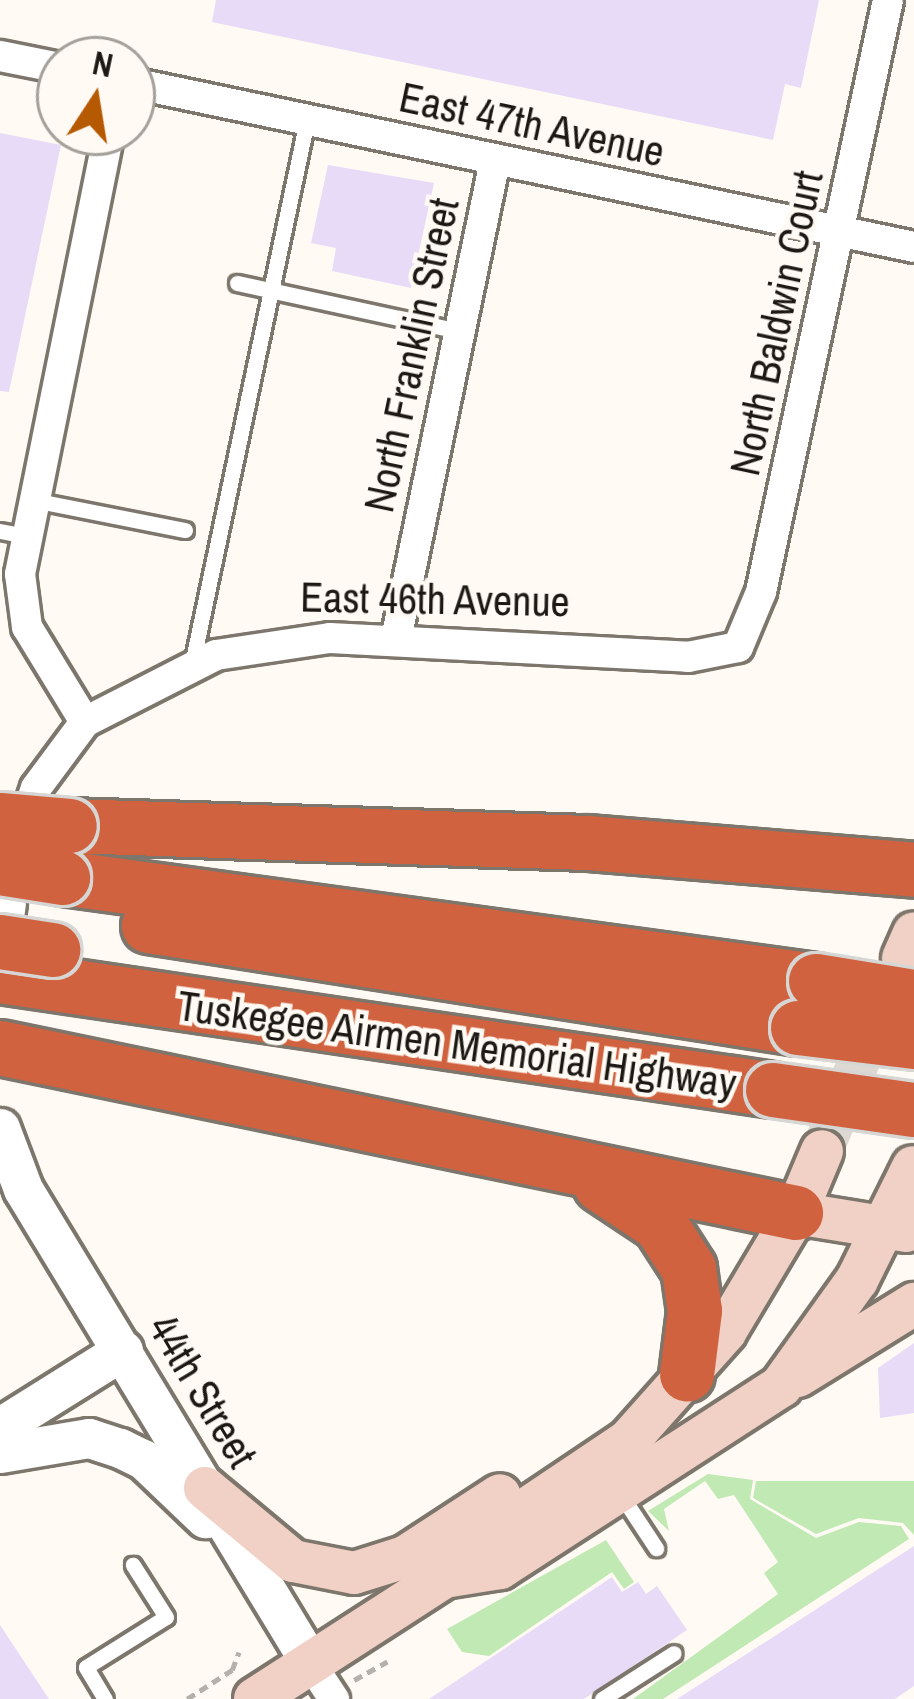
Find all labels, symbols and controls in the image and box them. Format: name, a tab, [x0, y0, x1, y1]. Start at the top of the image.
north arrow	[36, 36, 156, 156]
text: N	[89, 40, 117, 87]
street label: East 47th Avenue	[394, 71, 670, 177]
street label: North Baldwin Court	[719, 166, 833, 480]
street label: North Franklin Street	[353, 193, 469, 517]
street label: East 46th Avenue	[299, 571, 571, 627]
street label: Tuskegee Airmen Memorial Highway	[173, 980, 741, 1108]
street label: 44th Street	[138, 1306, 268, 1476]

